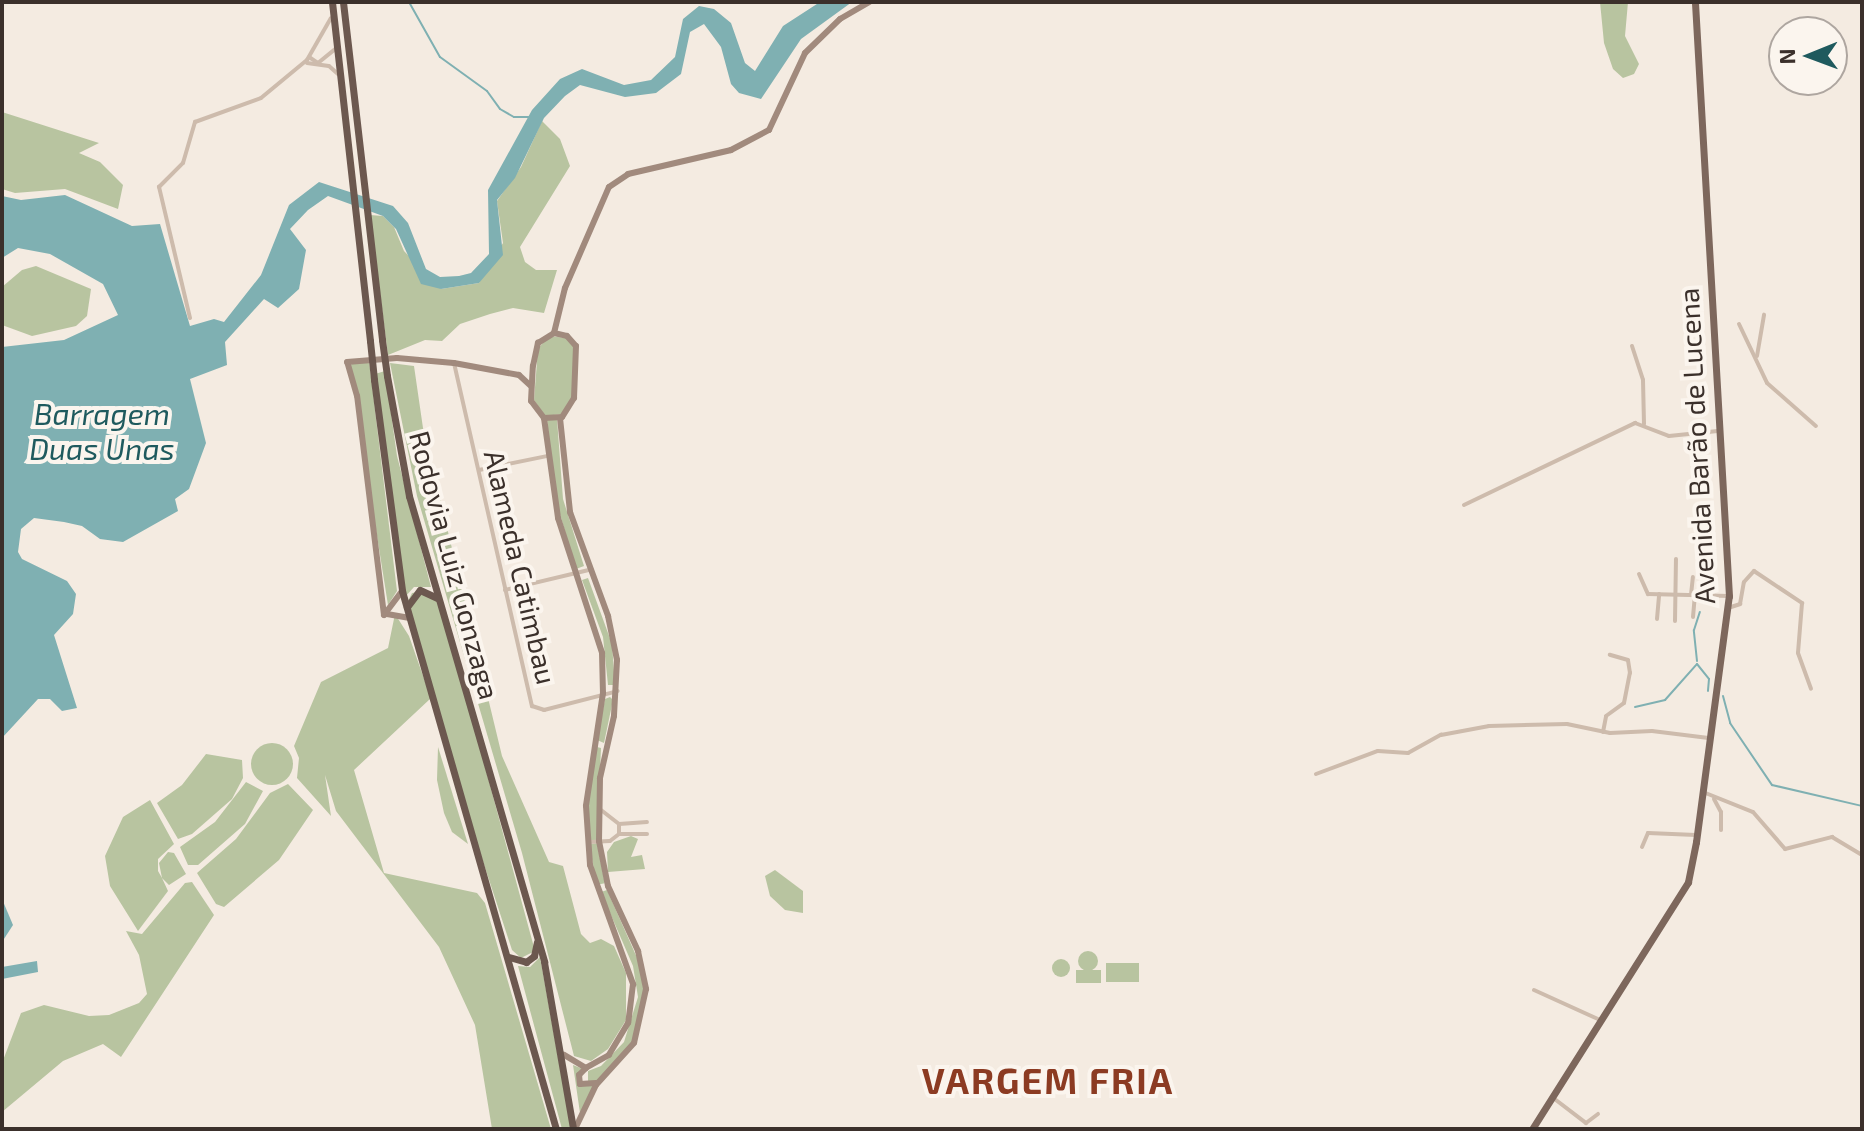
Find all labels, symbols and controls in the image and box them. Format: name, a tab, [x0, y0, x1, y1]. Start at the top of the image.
north arrow	[1768, 16, 1848, 96]
text: N	[1773, 48, 1799, 65]
street label: Avenida Barão de Lucena	[1671, 287, 1721, 605]
water label: Barragem Duas Unas	[29, 395, 175, 466]
street label: Rodovia Luiz Gonzaga	[403, 427, 507, 703]
street label: Alameda Catimbau	[478, 447, 564, 687]
district label: VARGEM FRIA	[922, 1058, 1174, 1102]

